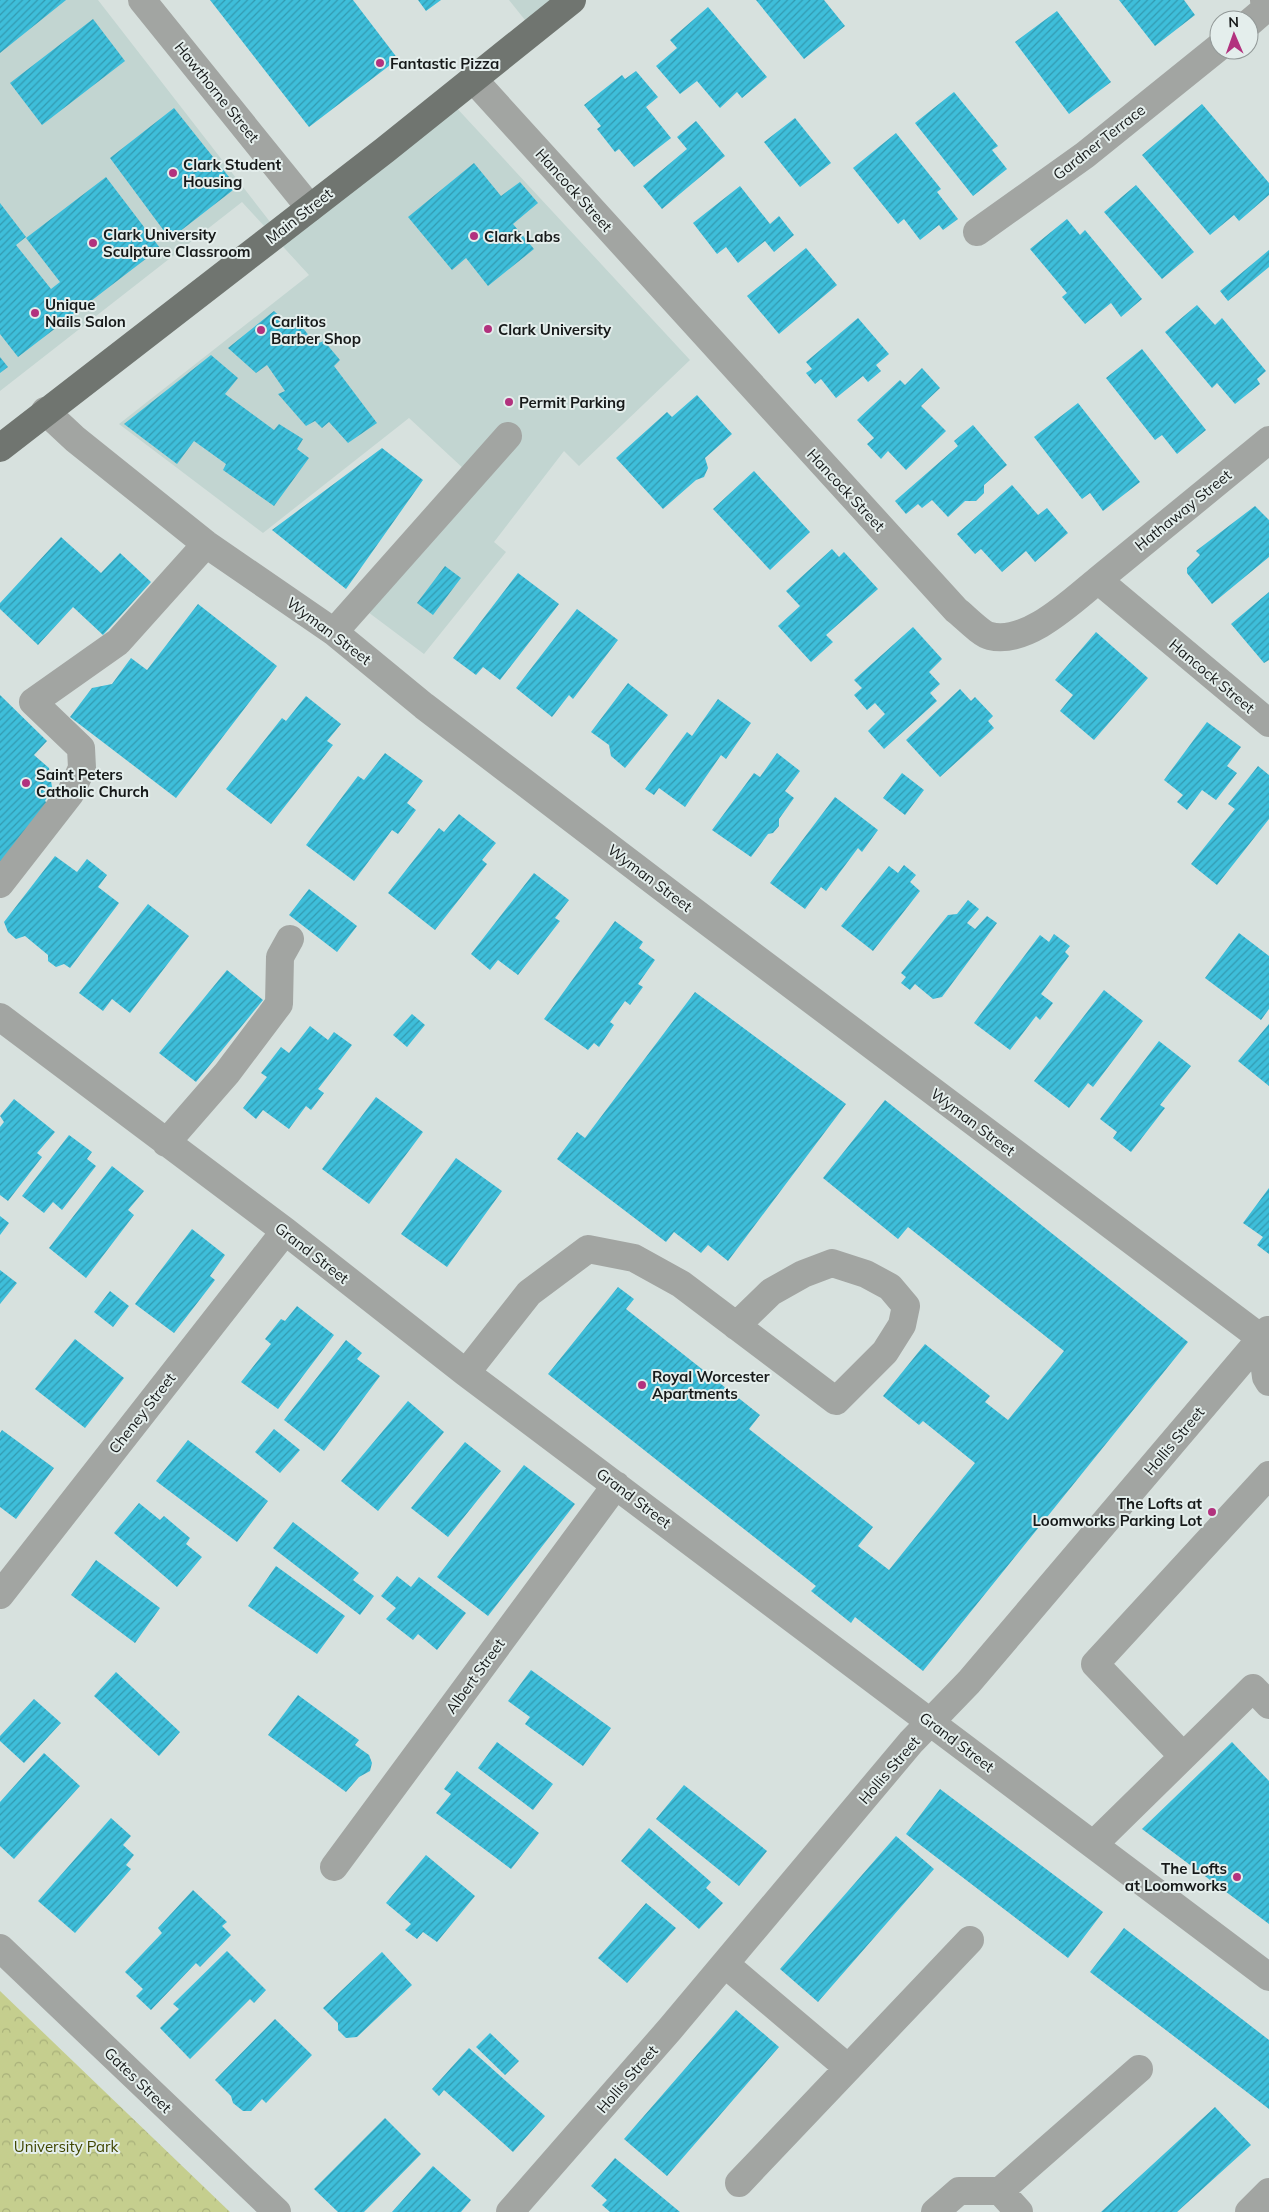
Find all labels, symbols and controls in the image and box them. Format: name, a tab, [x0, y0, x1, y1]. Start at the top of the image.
north arrow	[1209, 10, 1259, 60]
text: N	[1228, 13, 1239, 31]
street label: Hawthorne Street	[171, 38, 263, 146]
place label: Fantastic Pizza	[390, 54, 499, 73]
marker: Fantastic Pizza	[374, 57, 386, 69]
street label: Gardner Terrace	[1049, 100, 1149, 184]
street label: Hancock Street	[532, 144, 616, 236]
place label: Clark Student Housing	[183, 155, 282, 191]
marker: Clark Student Housing	[167, 167, 179, 179]
street label: Main Street	[262, 184, 336, 248]
place label: Clark University Sculpture Classroom	[103, 225, 251, 261]
place label: Clark Labs	[484, 227, 560, 246]
marker: Clark Labs	[468, 230, 480, 242]
marker: Clark University Sculpture Classroom	[87, 237, 99, 249]
place label: Unique Nails Salon	[45, 295, 126, 331]
marker: Unique Nails Salon	[29, 307, 41, 319]
place label: Carlitos Barber Shop	[271, 312, 361, 348]
place label: Clark University	[498, 320, 612, 339]
marker: Clark University	[482, 323, 494, 335]
marker: Carlitos Barber Shop	[255, 324, 267, 336]
place label: Permit Parking	[519, 393, 625, 412]
marker: Permit Parking	[503, 396, 515, 408]
street label: Hancock Street	[803, 445, 889, 535]
street label: Hathaway Street	[1131, 465, 1235, 555]
street label: Wyman Street	[283, 593, 375, 669]
street label: Hancock Street	[1165, 635, 1259, 717]
place label: Saint Peters Catholic Church	[36, 765, 149, 801]
marker: Saint Peters Catholic Church	[20, 777, 32, 789]
street label: Wyman Street	[604, 840, 696, 916]
street label: Wyman Street	[927, 1084, 1019, 1160]
street label: Grand Street	[271, 1218, 353, 1288]
place label: Royal Worcester Apartments	[652, 1367, 770, 1403]
street label: Cheney Street	[105, 1369, 179, 1457]
marker: Royal Worcester Apartments	[636, 1379, 648, 1391]
street label: Hollis Street	[1140, 1403, 1208, 1479]
street label: Grand Street	[593, 1464, 675, 1532]
place label: The Lofts at Loomworks Parking Lot	[1033, 1494, 1202, 1530]
marker: The Lofts at Loomworks Parking Lot	[1206, 1506, 1218, 1518]
street label: Albert Street	[441, 1635, 509, 1717]
street label: Grand Street	[916, 1708, 998, 1776]
street label: Hollis Street	[854, 1732, 924, 1808]
place label: The Lofts at Loomworks	[1125, 1859, 1227, 1895]
marker: The Lofts at Loomworks	[1231, 1871, 1243, 1883]
street label: Hollis Street	[592, 2041, 662, 2117]
street label: Gates Street	[100, 2043, 176, 2117]
park label: University Park	[14, 2137, 119, 2156]

